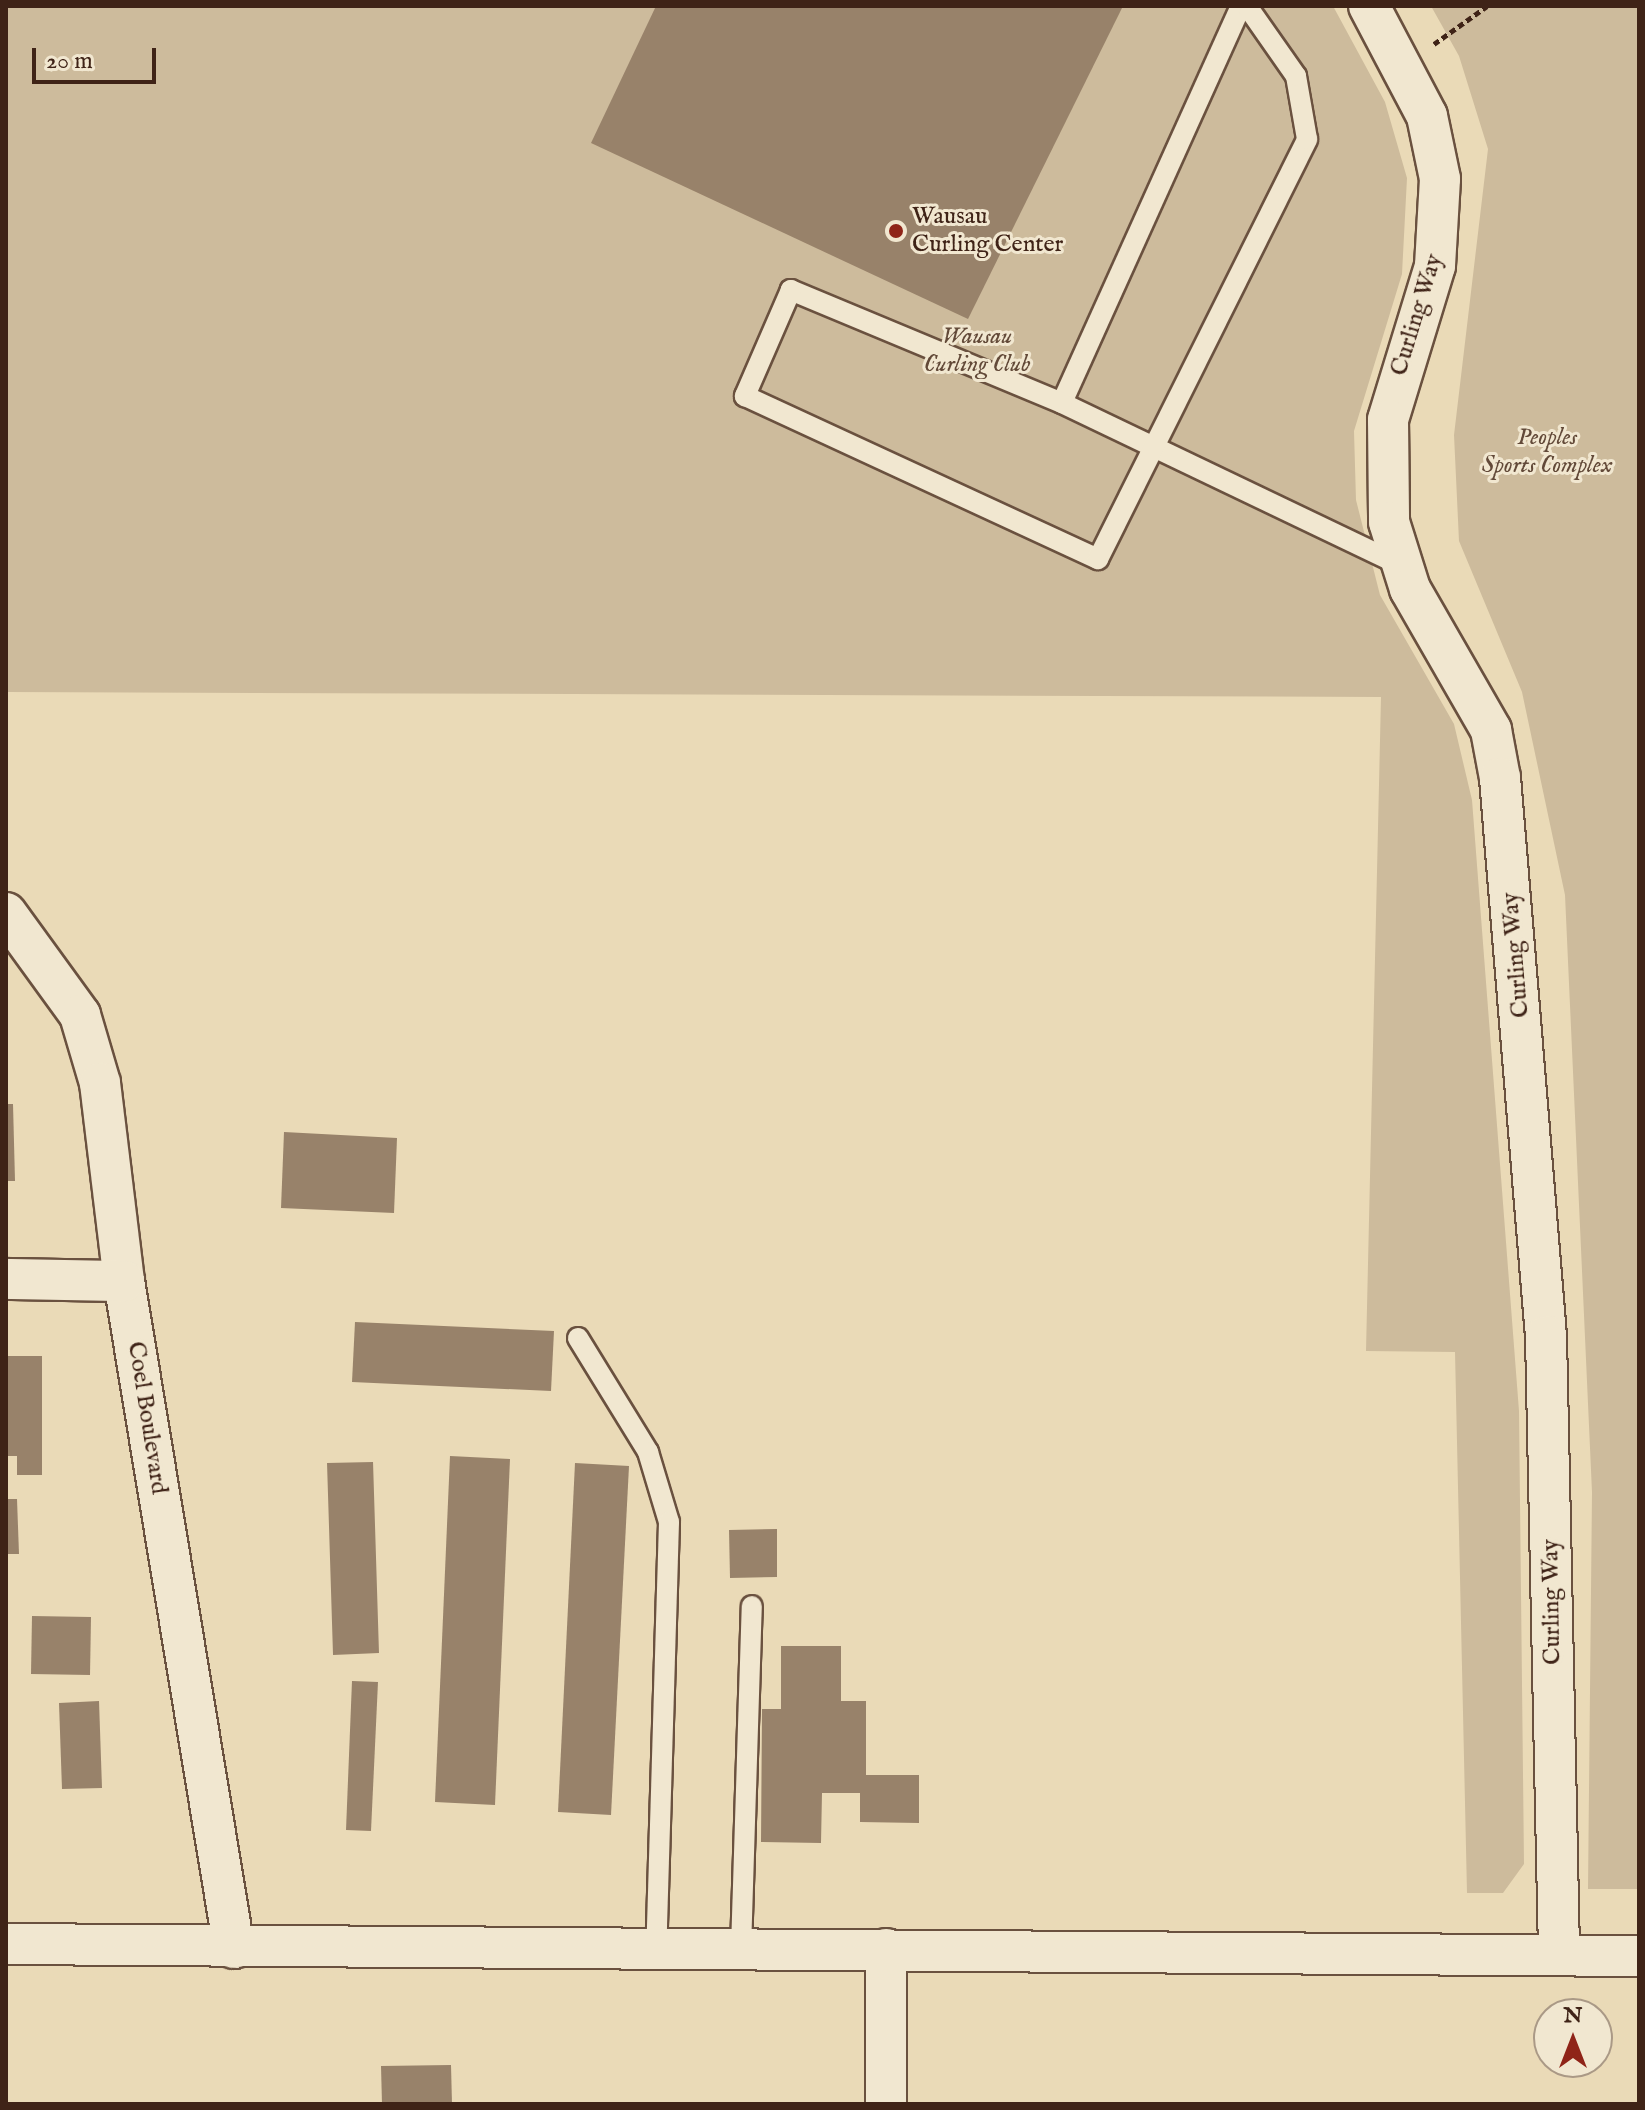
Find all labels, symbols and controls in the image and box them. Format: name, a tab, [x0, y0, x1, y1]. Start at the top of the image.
scale bar	[36, 32, 160, 82]
text: 20 m	[46, 46, 93, 77]
place label: Wausau Curling Center	[912, 203, 1063, 259]
marker: Wausau Curling Center	[887, 222, 905, 240]
street label: Curling Way	[1385, 251, 1449, 379]
park label: Wausau Curling Club	[924, 323, 1030, 379]
park label: Peoples Sports Complex	[1482, 424, 1612, 480]
street label: Curling Way	[1496, 891, 1536, 1019]
street label: Coel Boulevard	[121, 1340, 173, 1496]
street label: Curling Way	[1537, 1539, 1567, 1665]
north arrow	[1533, 1998, 1613, 2078]
text: N	[1563, 2002, 1583, 2030]

